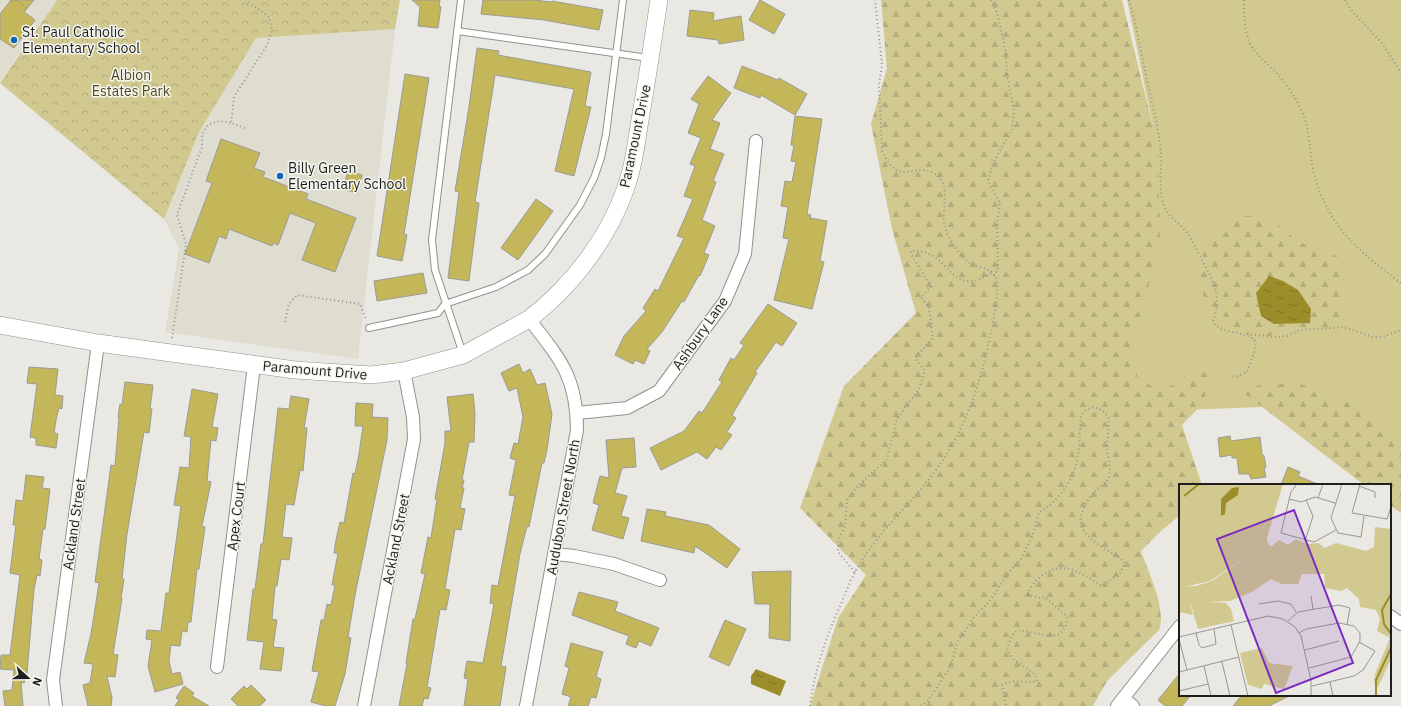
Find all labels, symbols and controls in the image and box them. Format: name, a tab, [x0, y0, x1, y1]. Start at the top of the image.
place label: St. Paul Catholic Elementary School	[22, 23, 140, 57]
marker: St. Paul Catholic Elementary School	[9, 35, 19, 45]
park label: Albion Estates Park	[92, 66, 171, 100]
street label: Paramount Drive	[615, 82, 655, 189]
place label: Billy Green Elementary School	[288, 159, 406, 193]
marker: Billy Green Elementary School	[275, 171, 285, 181]
street label: Ashbury Lane	[668, 293, 732, 373]
street label: Paramount Drive	[262, 356, 368, 384]
street label: Audubon Street North	[542, 438, 584, 576]
street label: Ackland Street	[59, 477, 89, 571]
street label: Apex Court	[223, 480, 249, 552]
inset map	[1179, 484, 1391, 696]
street label: Ackland Street	[378, 492, 414, 586]
north arrow	[8, 658, 48, 698]
text: N	[29, 675, 45, 688]

